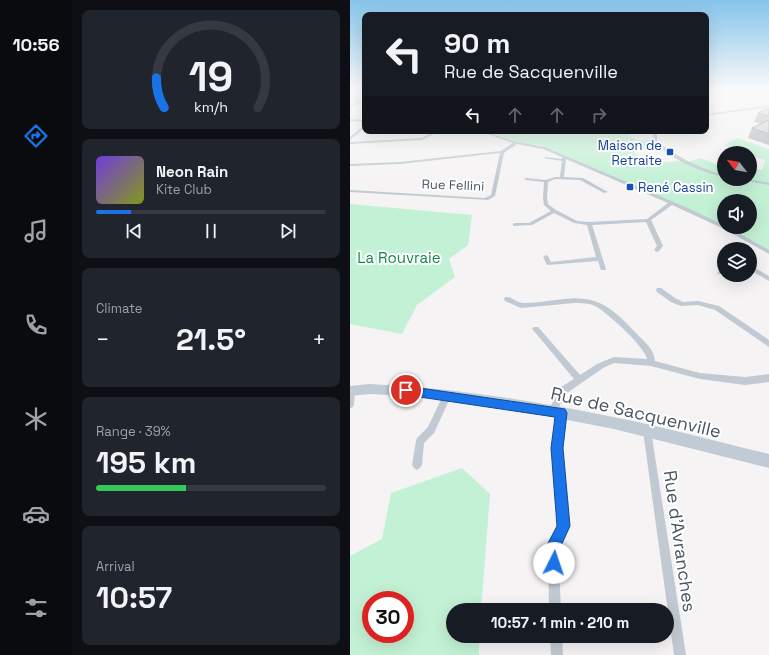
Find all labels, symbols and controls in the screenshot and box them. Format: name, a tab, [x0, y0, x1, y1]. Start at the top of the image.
text: 90 m	[444, 25, 510, 61]
icon: left	[378, 28, 430, 80]
text: 10:56	[12, 33, 60, 56]
text: 19	[189, 49, 233, 102]
text: Rue de Sacquenville	[444, 60, 618, 83]
text: km/h	[194, 97, 228, 115]
icon: left	[462, 104, 484, 126]
icon: ahead	[504, 104, 526, 126]
icon: ahead	[546, 104, 568, 126]
icon: right	[588, 104, 610, 126]
icon: directions	[22, 122, 50, 150]
place label: Maison de Retraite	[598, 137, 662, 169]
north arrow	[717, 146, 757, 186]
map controls	[717, 146, 757, 282]
marker: Maison de Retraite	[665, 147, 675, 157]
text: Neon Rain	[156, 162, 228, 181]
street label: Rue Fellini	[421, 175, 485, 195]
place label: René Cassin	[638, 179, 714, 196]
text: Kite Club	[156, 181, 212, 198]
marker: René Cassin	[625, 182, 635, 192]
button: sound	[717, 194, 757, 234]
icon: music	[22, 217, 50, 245]
icon: previous	[123, 220, 145, 242]
icon: pause	[200, 220, 222, 242]
icon: next	[277, 220, 299, 242]
button: layers	[717, 242, 757, 282]
park label: La Rouvraie	[357, 248, 441, 267]
text: Climate	[96, 300, 142, 317]
icon: phone	[22, 311, 50, 339]
text: 21.5°	[176, 320, 246, 359]
text: −	[96, 325, 110, 353]
text: +	[312, 325, 326, 353]
pin	[389, 373, 423, 407]
icon: arrive	[395, 379, 417, 401]
street label: Rue de Sacquenville	[549, 381, 723, 443]
icon: climate	[22, 405, 50, 433]
text: Range · 39%	[96, 423, 171, 440]
text: 195 km	[96, 443, 196, 482]
street label: Rue d'Avranches	[659, 469, 701, 613]
icon: car	[22, 500, 50, 528]
position arrow	[533, 542, 575, 584]
text: Arrival	[96, 558, 135, 575]
text: 10:57	[96, 578, 172, 617]
speed limit sign: 30	[362, 591, 414, 643]
icon: filters	[22, 594, 50, 622]
text: 10:57 · 1 min · 210 m	[491, 613, 629, 632]

